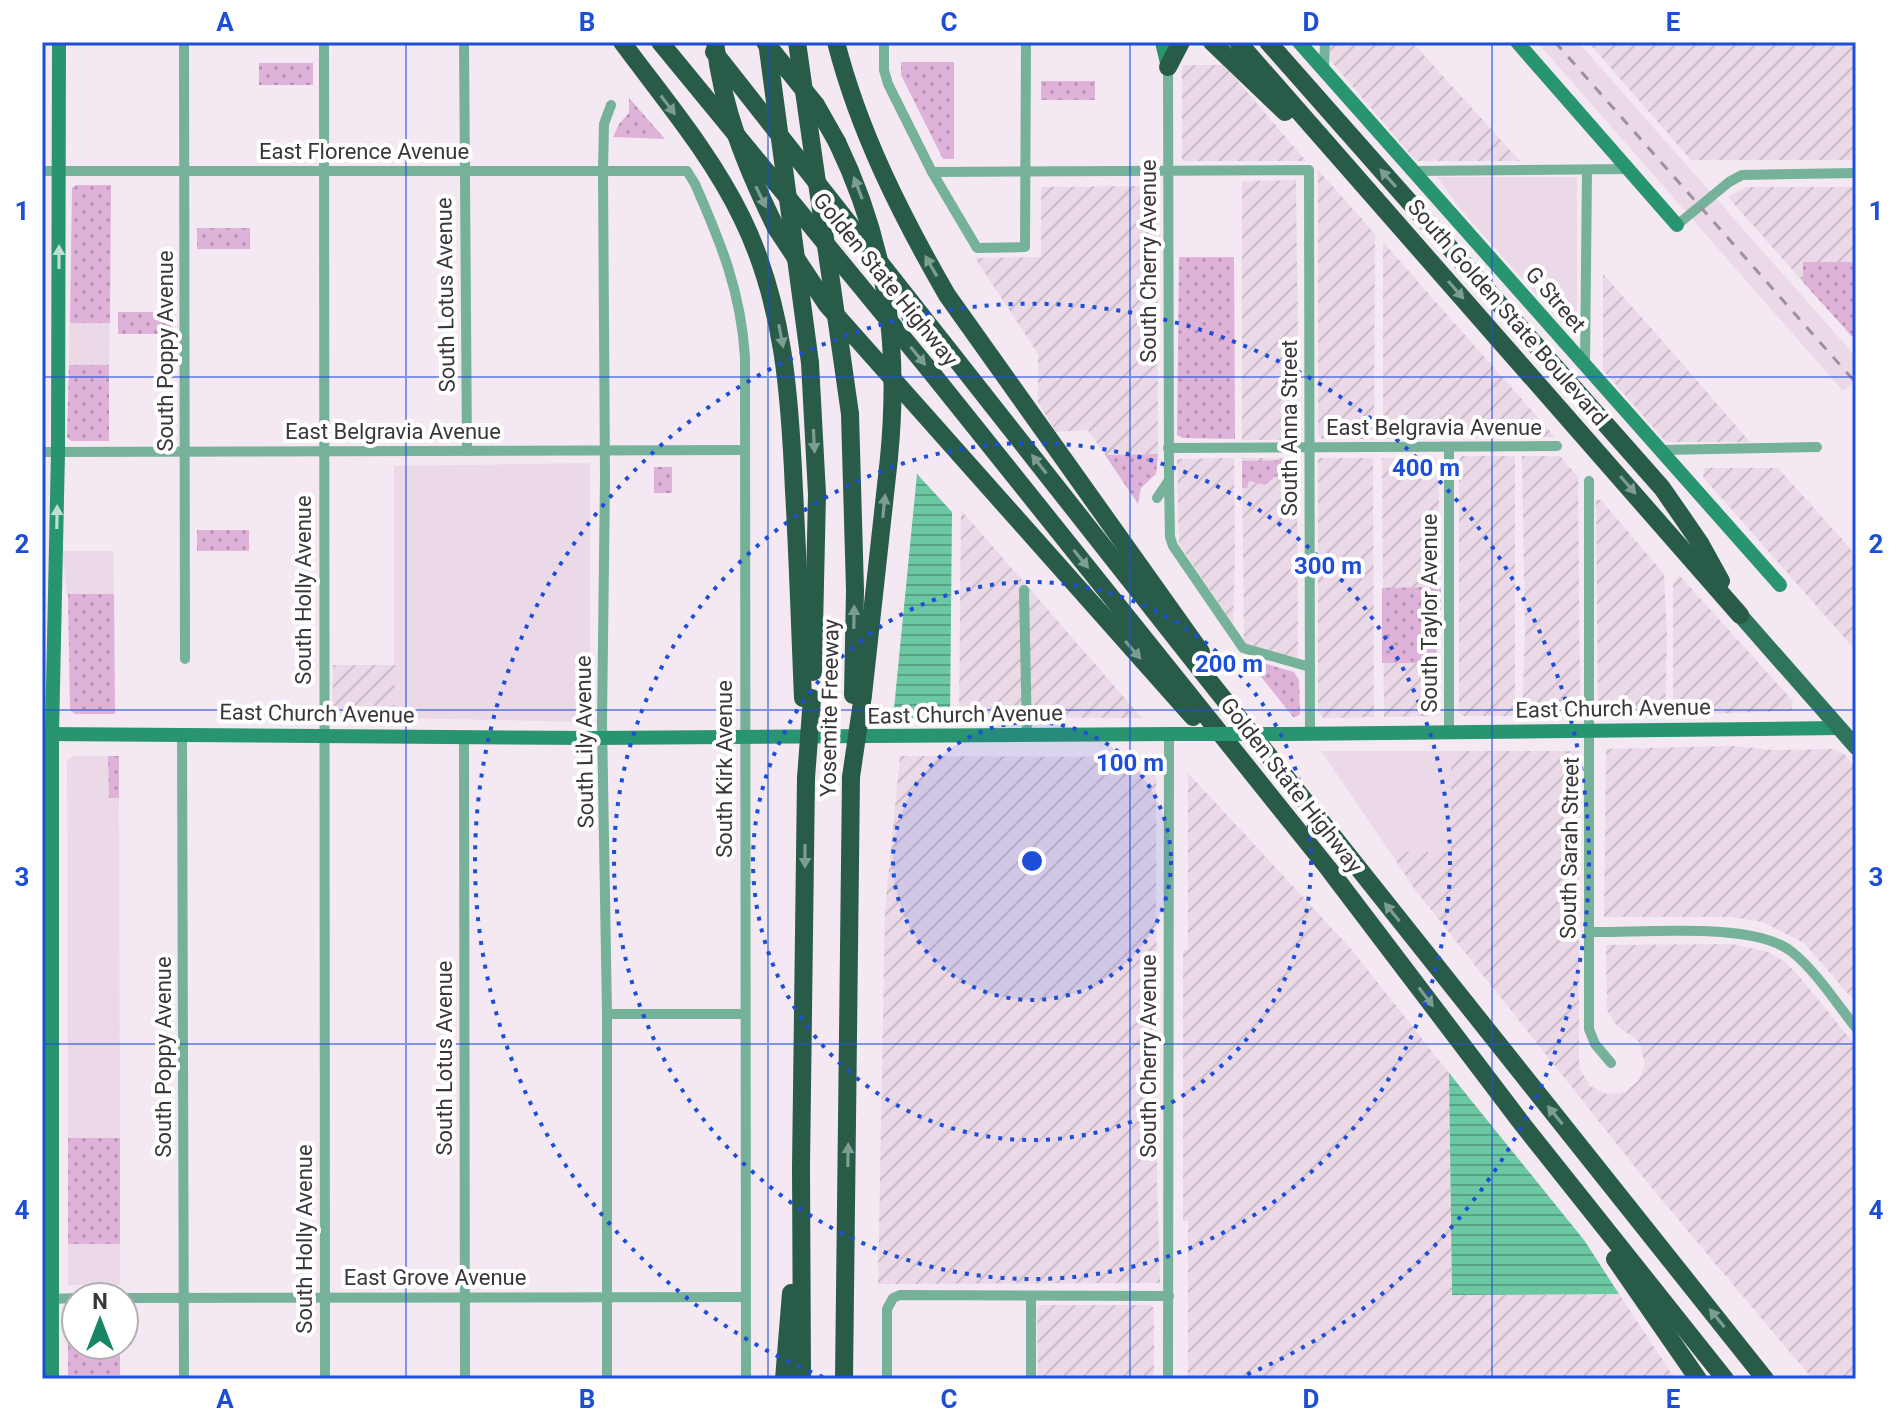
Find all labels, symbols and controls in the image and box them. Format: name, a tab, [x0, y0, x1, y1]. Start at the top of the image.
text: A	[216, 7, 234, 37]
text: B	[579, 7, 595, 37]
text: C	[940, 7, 958, 37]
text: D	[1303, 7, 1319, 37]
text: E	[1666, 7, 1681, 37]
one-way arrow	[660, 94, 676, 115]
street label: East Florence Avenue	[259, 139, 469, 164]
street label: South Cherry Avenue	[1136, 159, 1161, 363]
one-way arrow	[1380, 169, 1398, 188]
one-way arrow	[851, 176, 864, 200]
one-way arrow	[754, 185, 767, 208]
street label: Golden State Highway	[808, 188, 963, 371]
street label: South Golden State Boulevard	[1403, 194, 1613, 430]
text: 1	[15, 196, 29, 226]
text: 1	[1869, 196, 1883, 226]
street label: South Lotus Avenue	[431, 197, 460, 393]
one-way arrow	[53, 244, 65, 269]
street label: South Poppy Avenue	[153, 250, 178, 452]
one-way arrow	[924, 255, 938, 277]
street label: G Street	[1520, 262, 1591, 337]
one-way arrow	[1447, 280, 1465, 299]
one-way arrow	[775, 324, 788, 349]
street label: South Anna Street	[1277, 340, 1302, 516]
one-way arrow	[909, 345, 926, 365]
street label: East Belgravia Avenue	[1326, 415, 1542, 440]
street label: East Belgravia Avenue	[285, 419, 501, 444]
one-way arrow	[808, 429, 821, 454]
one-way arrow	[1031, 454, 1048, 474]
text: 400 m	[1392, 454, 1460, 482]
one-way arrow	[1619, 475, 1636, 495]
one-way arrow	[877, 493, 890, 518]
street label: South Holly Avenue	[291, 495, 316, 685]
one-way arrow	[50, 504, 63, 529]
street label: South Taylor Avenue	[1417, 514, 1442, 712]
text: 2	[15, 529, 29, 559]
text: 2	[1869, 529, 1883, 559]
one-way arrow	[1072, 549, 1088, 569]
text: 300 m	[1294, 552, 1362, 580]
one-way arrow	[848, 604, 860, 629]
street label: Yosemite Freeway	[815, 618, 844, 797]
one-way arrow	[1124, 641, 1142, 660]
text: 200 m	[1195, 650, 1263, 678]
street label: South Lily Avenue	[570, 655, 599, 829]
street label: South Kirk Avenue	[712, 680, 737, 858]
street label: Golden State Highway	[1215, 693, 1368, 878]
street label: East Church Avenue	[1515, 694, 1711, 723]
street label: East Church Avenue	[219, 699, 415, 728]
street label: East Church Avenue	[867, 700, 1063, 729]
text: 100 m	[1096, 749, 1164, 777]
street label: South Sarah Street	[1555, 757, 1584, 939]
one-way arrow	[799, 844, 811, 869]
centre of rings	[1018, 847, 1046, 875]
text: 3	[15, 862, 29, 892]
text: 3	[1869, 862, 1883, 892]
one-way arrow	[1384, 901, 1401, 922]
street label: South Cherry Avenue	[1136, 954, 1161, 1158]
street label: South Poppy Avenue	[151, 956, 176, 1158]
street label: South Lotus Avenue	[432, 961, 457, 1155]
one-way arrow	[1417, 987, 1433, 1007]
one-way arrow	[1547, 1105, 1563, 1125]
one-way arrow	[842, 1142, 854, 1167]
street label: South Holly Avenue	[292, 1144, 317, 1334]
text: 4	[15, 1195, 30, 1225]
text: 4	[1869, 1195, 1884, 1225]
street label: East Grove Avenue	[344, 1265, 526, 1290]
north arrow	[60, 1281, 140, 1361]
text: N	[92, 1289, 108, 1314]
one-way arrow	[1709, 1308, 1725, 1328]
text: A	[216, 1384, 234, 1414]
text: B	[579, 1384, 595, 1414]
text: C	[940, 1384, 958, 1414]
text: D	[1303, 1384, 1319, 1414]
text: E	[1666, 1384, 1681, 1414]

